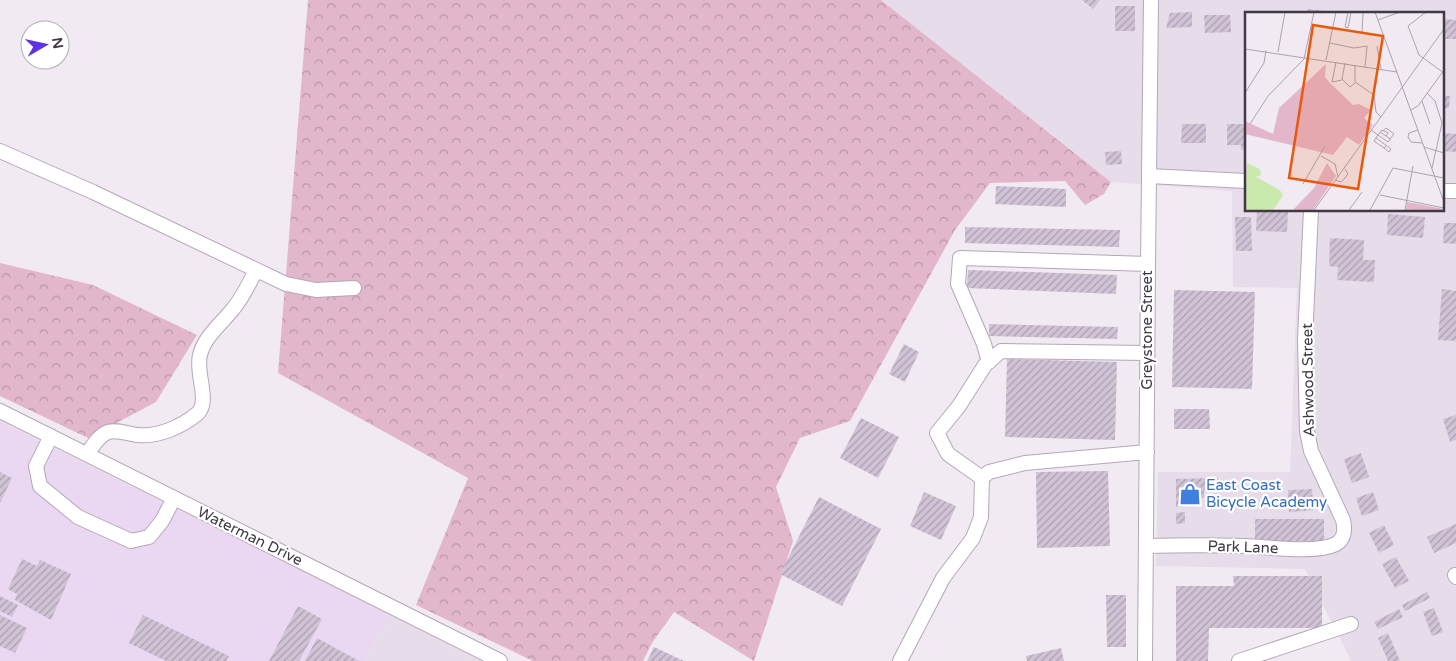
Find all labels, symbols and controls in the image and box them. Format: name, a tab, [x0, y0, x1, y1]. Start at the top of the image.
inset map	[1245, 12, 1444, 211]
north arrow	[20, 20, 70, 70]
text: N	[48, 36, 67, 50]
street label: Greystone Street	[1138, 270, 1156, 390]
street label: Ashwood Street	[1298, 323, 1318, 437]
place label: East Coast Bicycle Academy	[1206, 476, 1327, 511]
shop icon: East Coast Bicycle Academy	[1177, 481, 1203, 507]
street label: Waterman Drive	[194, 503, 306, 569]
street label: Park Lane	[1207, 537, 1279, 557]

